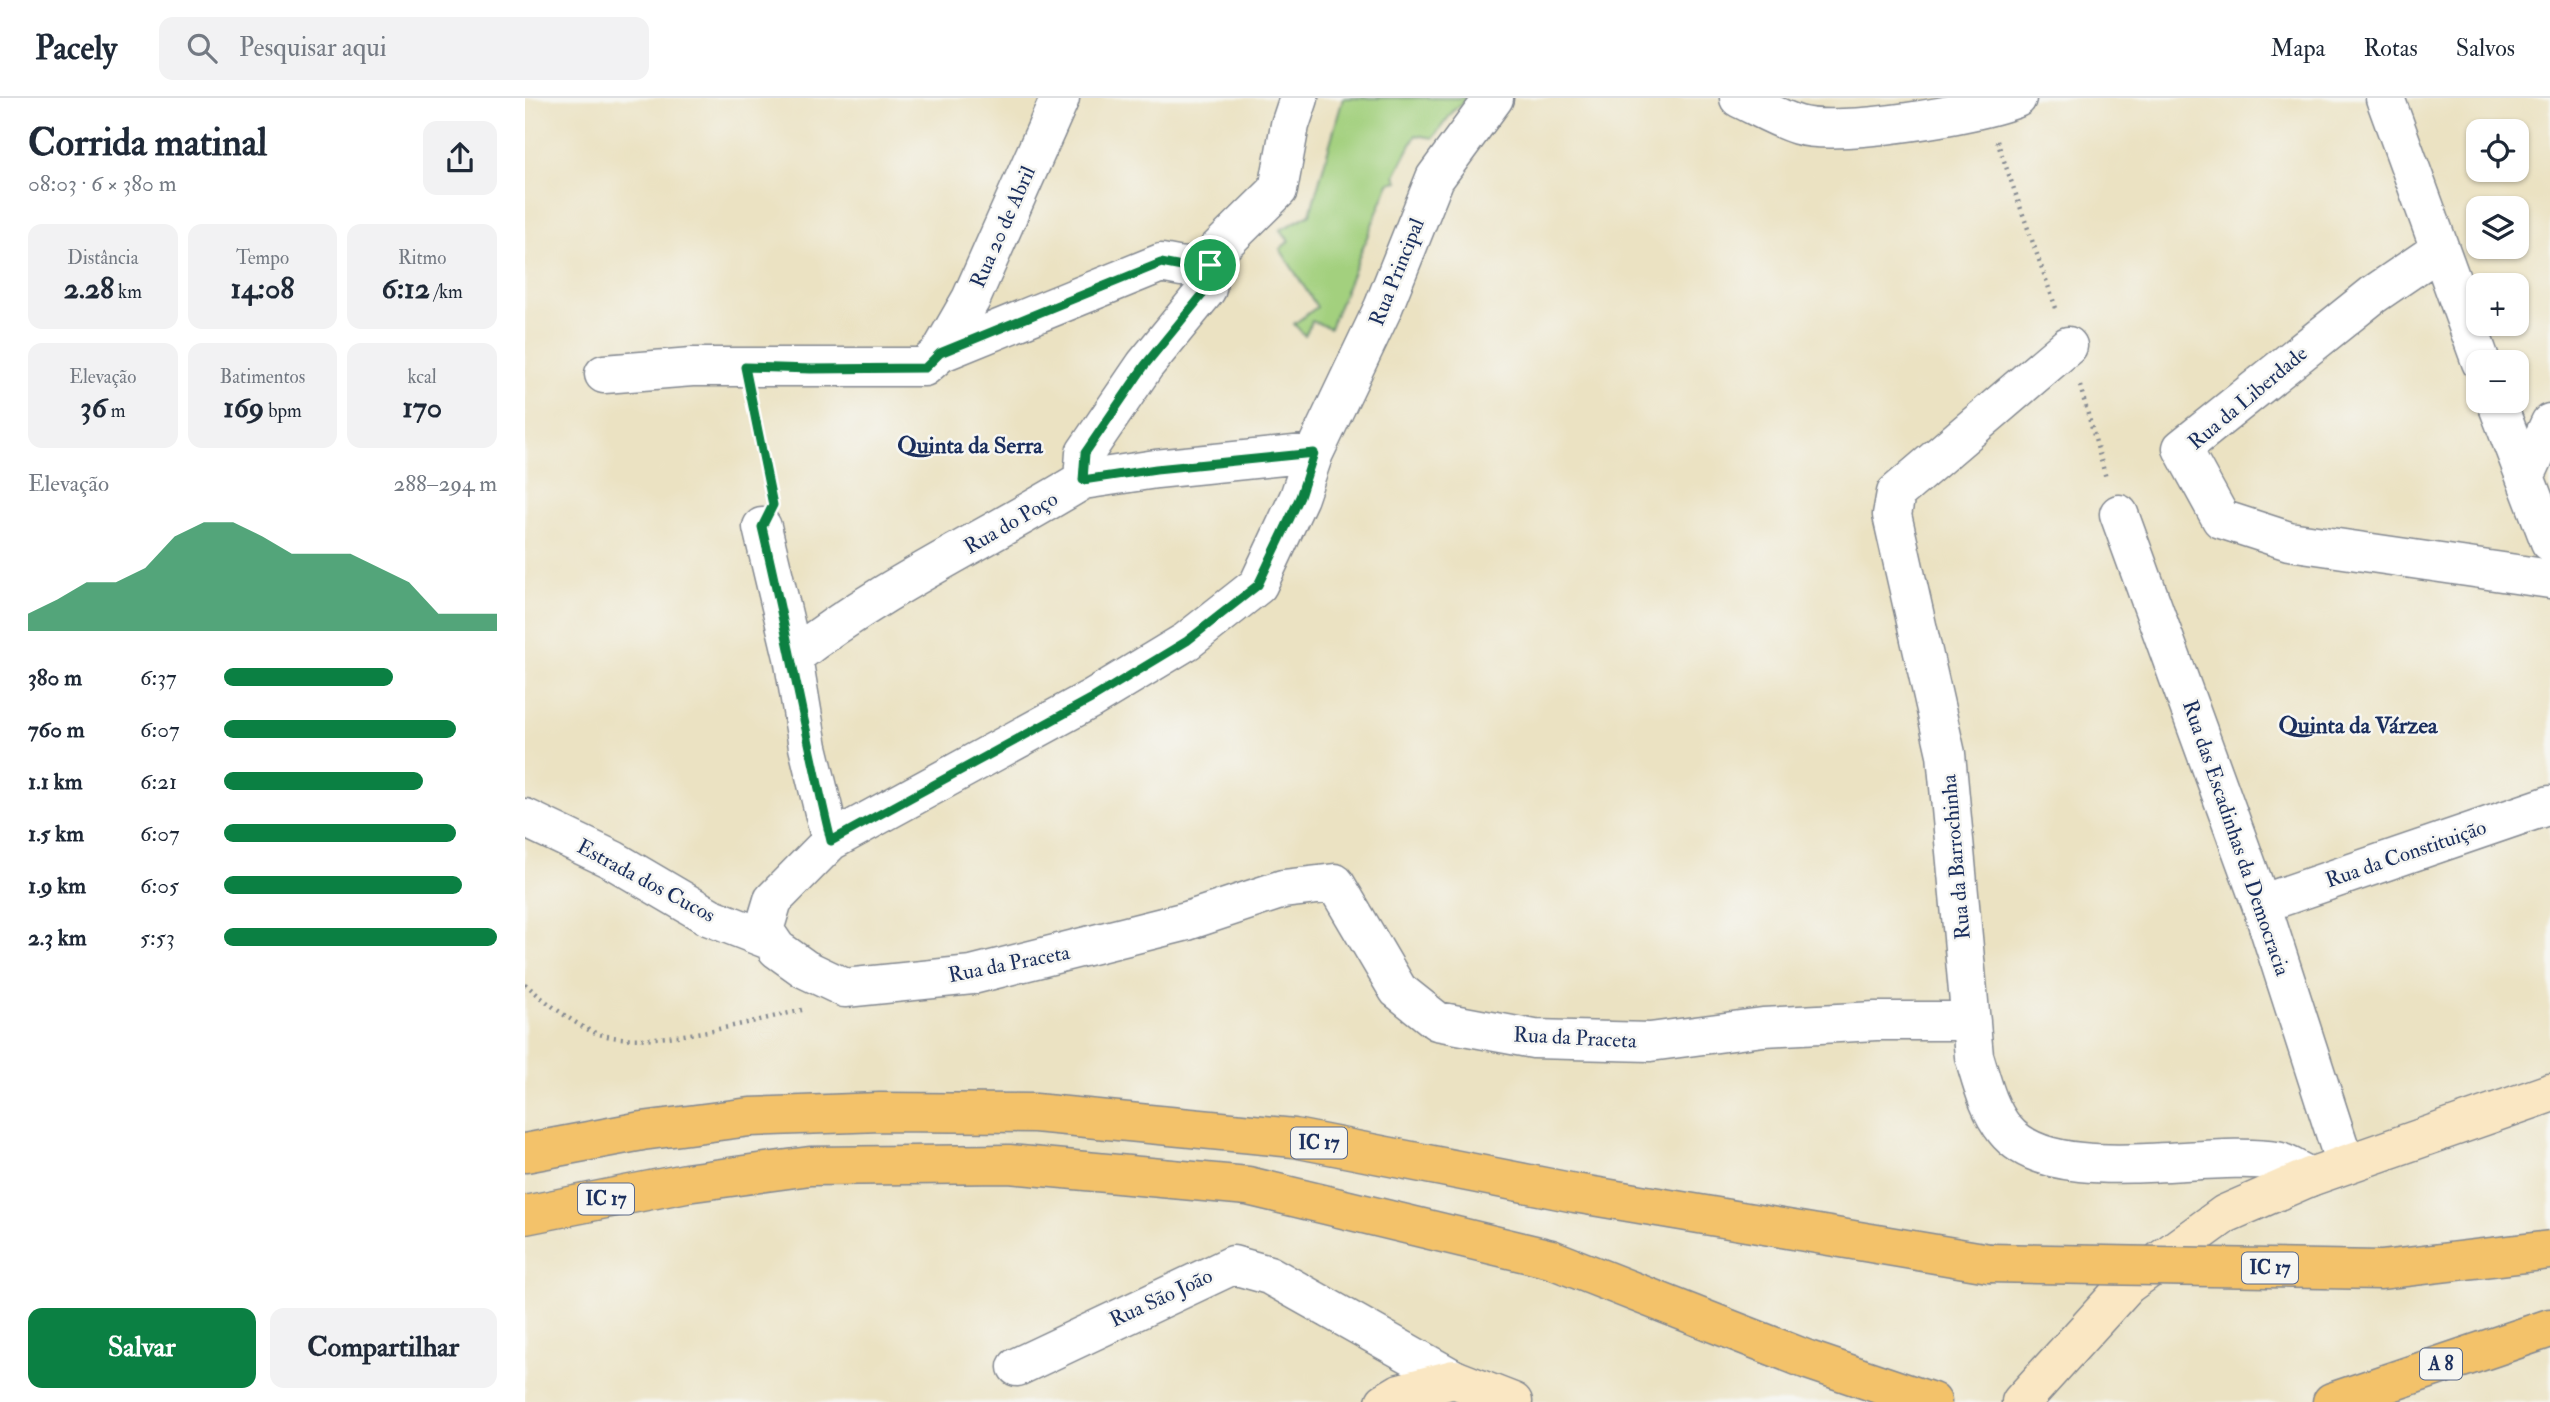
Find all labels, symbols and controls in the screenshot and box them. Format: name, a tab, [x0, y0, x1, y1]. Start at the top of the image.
search box	[159, 17, 649, 80]
text: Pacely	[35, 28, 117, 69]
icon: search	[183, 29, 221, 67]
text: Pesquisar aqui	[239, 32, 387, 64]
text: Mapa	[2270, 33, 2325, 64]
text: Rotas	[2363, 33, 2418, 64]
text: Salvos	[2456, 33, 2515, 64]
text: Corrida matinal	[28, 119, 267, 167]
map controls	[2466, 119, 2529, 413]
button: locate	[2466, 119, 2529, 182]
button: share	[423, 121, 497, 195]
street label: Rua 20 de Abril	[964, 161, 1042, 292]
text: 08:03 · 6 × 380 m	[28, 169, 177, 198]
button: layers	[2466, 196, 2529, 259]
street label: Rua Principal	[1363, 214, 1431, 330]
pin	[1180, 235, 1240, 295]
text: Distância	[67, 246, 138, 270]
text: Tempo	[236, 246, 289, 270]
text: Ritmo	[398, 246, 446, 270]
icon: arrive	[1191, 246, 1229, 284]
text: 2.28	[64, 270, 114, 307]
text: 14:08	[231, 270, 294, 307]
text: 6:12	[382, 270, 430, 307]
button: +	[2466, 273, 2529, 336]
text: km	[114, 280, 142, 304]
text: /km	[430, 280, 463, 304]
street label: Rua da Liberdade	[2183, 340, 2313, 456]
button: −	[2466, 350, 2529, 413]
text: Elevação	[69, 365, 136, 389]
text: Batimentos	[220, 365, 305, 389]
text: kcal	[408, 365, 437, 389]
text: 36	[80, 389, 107, 426]
text: 169	[223, 389, 264, 426]
text: 170	[402, 389, 442, 426]
text: m	[107, 399, 126, 423]
text: bpm	[264, 399, 302, 423]
district label: Quinta da Serra	[897, 431, 1044, 460]
text: Elevação	[28, 469, 109, 498]
text: 288–294 m	[394, 469, 497, 498]
street label: Rua do Poço	[959, 485, 1063, 561]
text: 380 m	[28, 663, 82, 692]
text: 6:37	[140, 663, 177, 692]
street label: Rua das Escadinhas da Democracia	[2176, 697, 2296, 980]
district label: Quinta da Várzea	[2278, 711, 2439, 740]
text: 760 m	[28, 715, 85, 744]
text: 6:07	[140, 715, 180, 744]
text: 1.1 km	[28, 767, 83, 796]
text: 6:21	[140, 767, 177, 796]
street label: Rua da Barrochinha	[1935, 773, 1977, 941]
street label: Rua da Constituição	[2322, 814, 2490, 894]
text: 1.5 km	[28, 819, 84, 848]
text: 6:07	[140, 819, 180, 848]
street label: Estrada dos Cucos	[572, 833, 720, 929]
text: 1.9 km	[28, 871, 86, 900]
text: 6:05	[140, 871, 179, 900]
text: 2.3 km	[28, 923, 87, 952]
text: 5:53	[140, 923, 175, 952]
street label: Rua da Praceta	[946, 939, 1072, 989]
street label: Rua da Praceta	[1513, 1021, 1638, 1055]
road number: IC 17	[1291, 1128, 1347, 1158]
road number: IC 17	[578, 1184, 634, 1214]
road number: IC 17	[2242, 1252, 2298, 1284]
street label: Rua São João	[1105, 1262, 1217, 1334]
button: Salvar	[28, 1308, 256, 1388]
button: Compartilhar	[270, 1308, 497, 1388]
road number: A 8	[2420, 1348, 2462, 1380]

